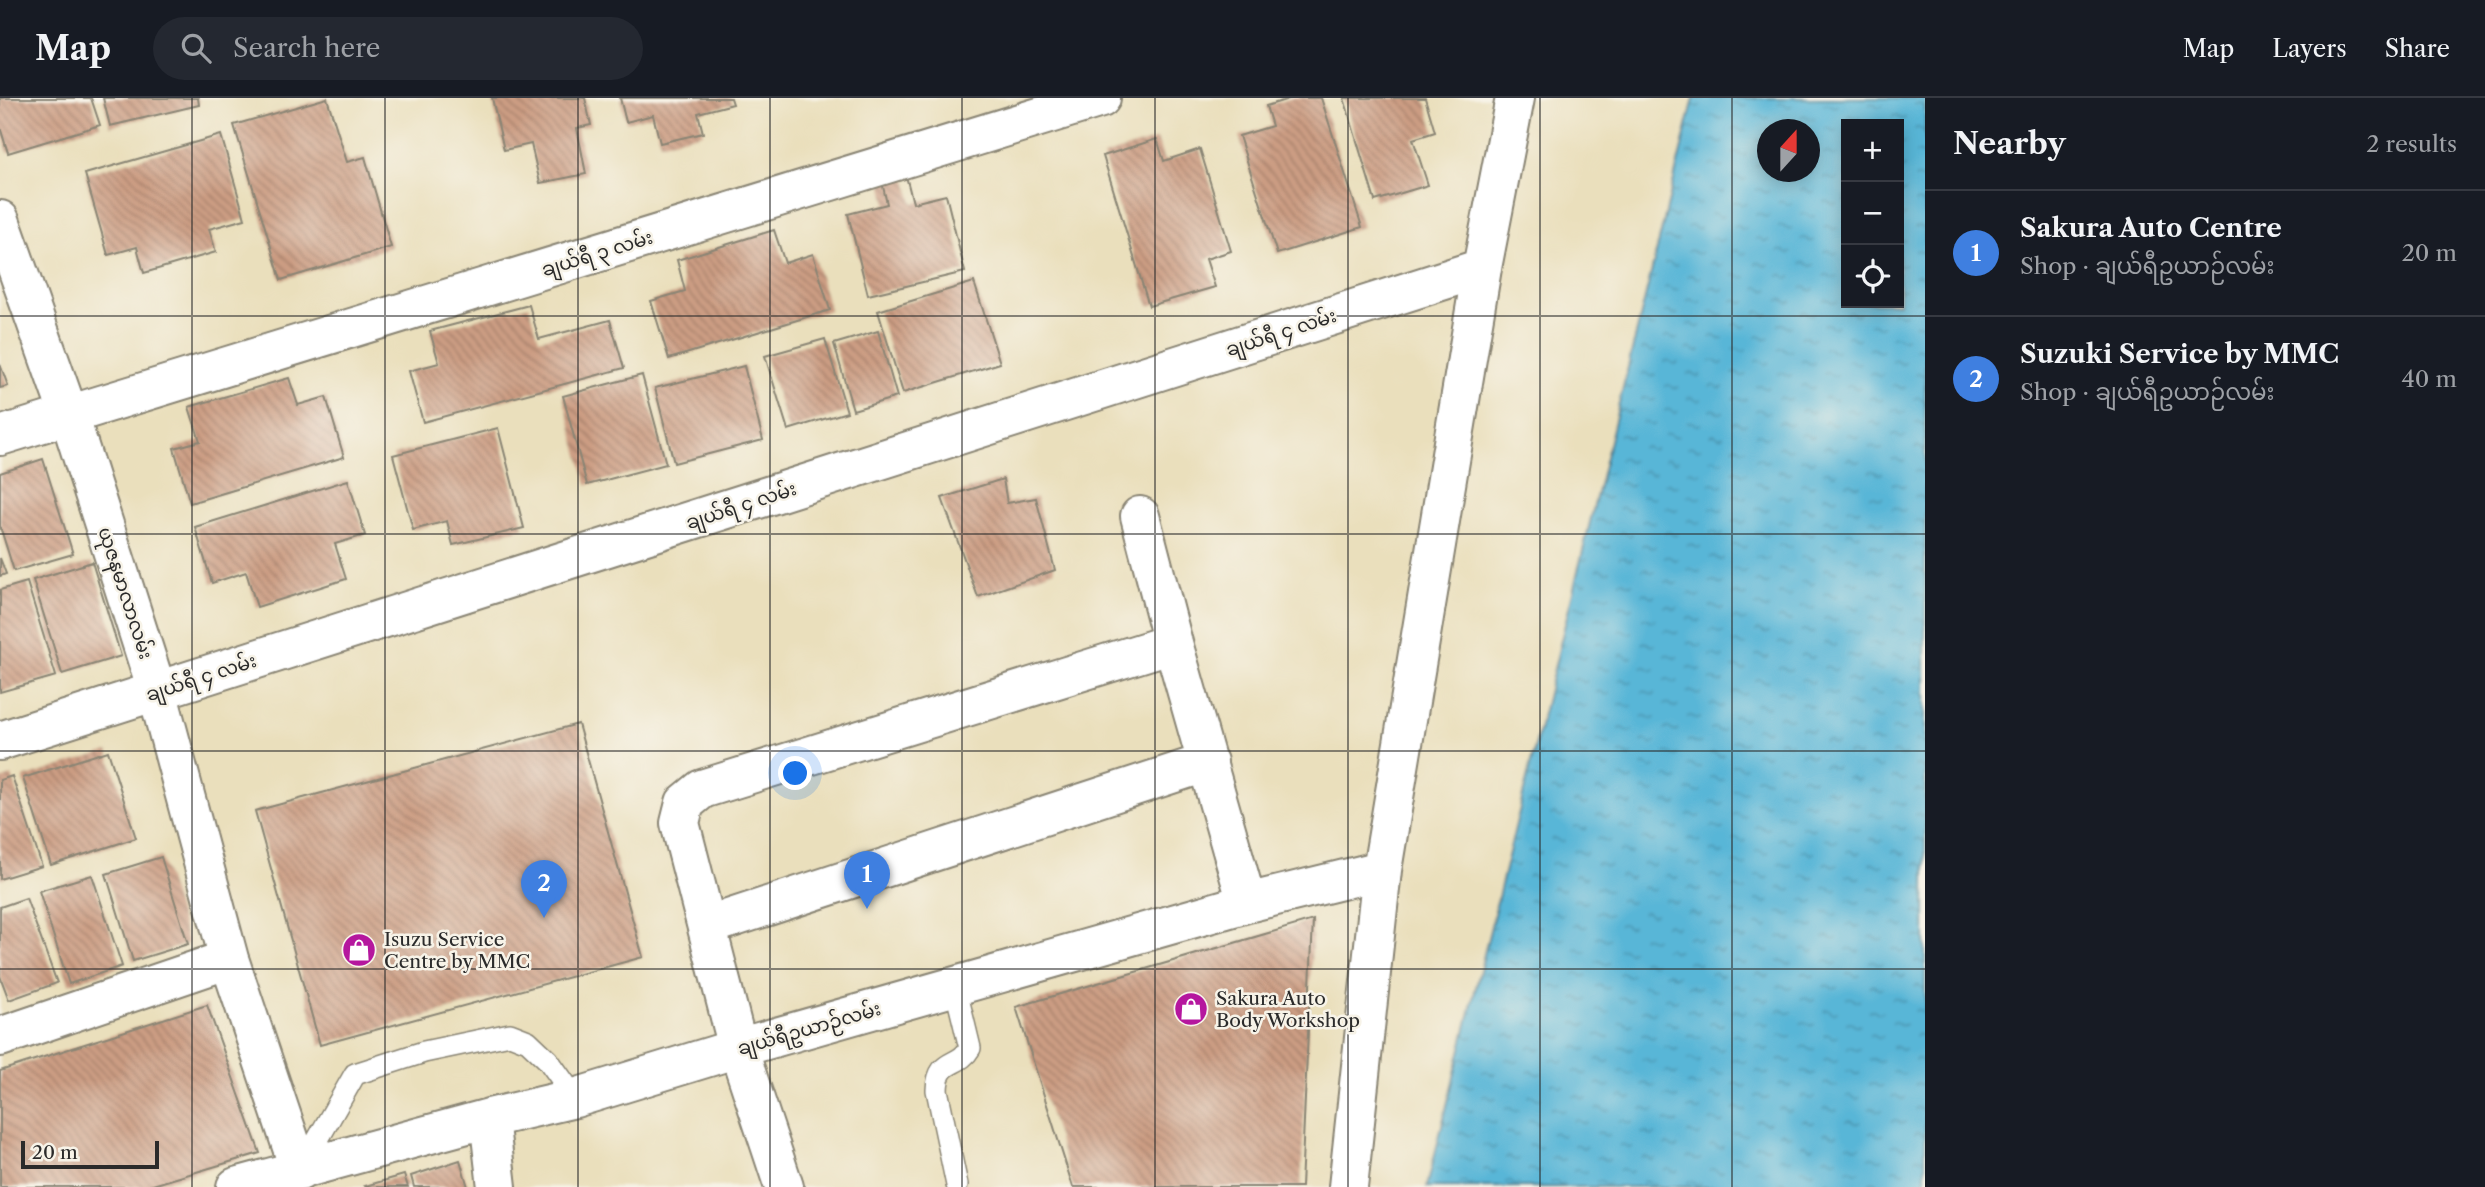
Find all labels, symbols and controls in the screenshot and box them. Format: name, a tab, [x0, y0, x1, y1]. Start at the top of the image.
search box	[153, 17, 643, 80]
text: Map	[35, 28, 111, 69]
icon: search	[177, 29, 215, 67]
text: Search here	[233, 32, 380, 64]
text: Map	[2183, 34, 2234, 63]
text: Layers	[2272, 34, 2347, 63]
text: Share	[2385, 34, 2450, 63]
north arrow	[1757, 119, 1820, 182]
map controls	[1841, 119, 1904, 308]
button: +	[1841, 119, 1904, 182]
text: Nearby	[1953, 125, 2066, 162]
text: 2 results	[2366, 130, 2457, 158]
button: −	[1841, 182, 1904, 245]
text: Sakura Auto Centre	[2020, 212, 2282, 244]
street label: ချယ်ရီ ၃ လမ်း	[538, 223, 657, 285]
text: 1	[1971, 239, 1981, 267]
text: 20 m	[2402, 239, 2457, 267]
button: locate	[1841, 245, 1904, 308]
text: Shop · ချယ်ရီဥယာဉ်လမ်း	[2020, 252, 2275, 280]
street label: ချယ်ရီ ၄ လမ်း	[1222, 301, 1341, 365]
text: Suzuki Service by MMC	[2020, 338, 2339, 370]
text: 2	[1969, 365, 1983, 393]
text: 40 m	[2402, 365, 2457, 393]
text: Shop · ချယ်ရီဥယာဉ်လမ်း	[2020, 378, 2275, 406]
street label: ချယ်ရီ ၄ လမ်း	[682, 474, 801, 538]
street label: ယုဇနမာလာလမ်း	[89, 523, 161, 664]
street label: ချယ်ရီ ၄ လမ်း	[142, 646, 261, 710]
your location	[778, 756, 812, 790]
pin: 1	[844, 851, 890, 909]
pin: 2	[521, 860, 567, 918]
place label: Isuzu Service Centre by MMC	[384, 928, 530, 973]
shop icon: Isuzu Service Centre by MMC	[340, 931, 378, 969]
place label: Sakura Auto Body Workshop	[1216, 987, 1360, 1032]
shop icon: Sakura Auto Body Workshop	[1172, 990, 1210, 1028]
street label: ချယ်ရီဥယာဉ်လမ်း	[734, 994, 885, 1064]
scale bar	[21, 1138, 159, 1170]
text: 20 m	[32, 1141, 78, 1164]

